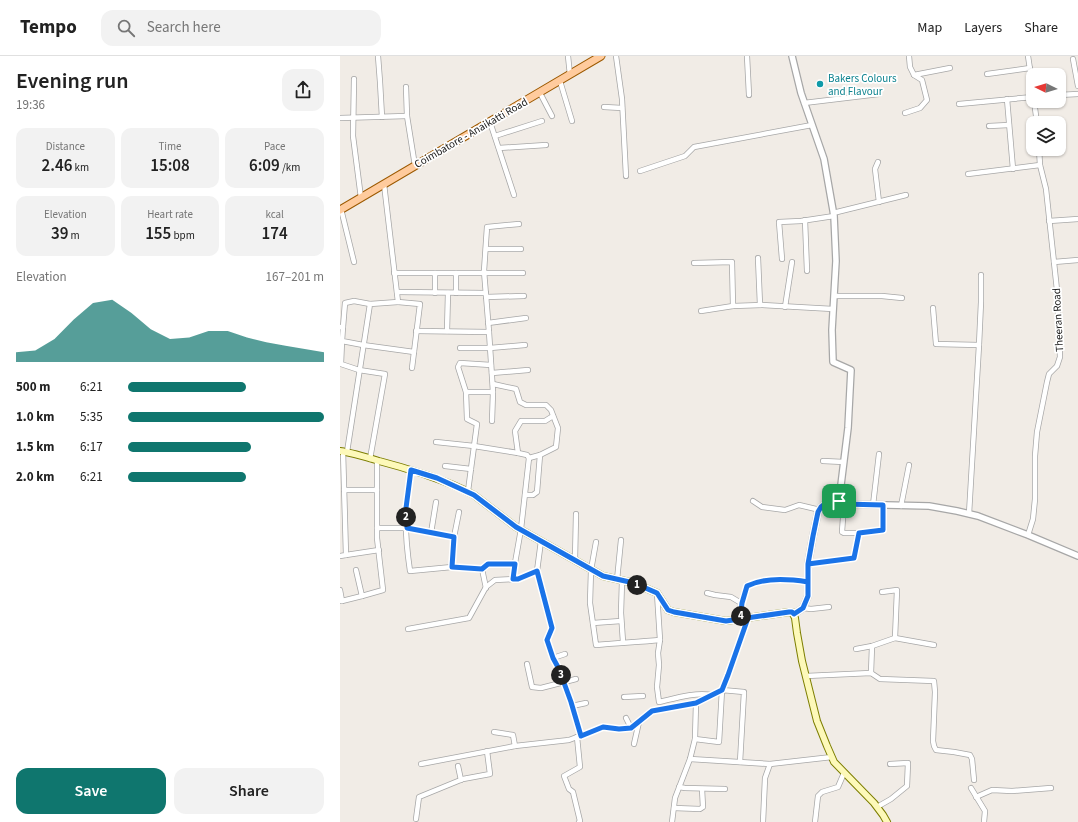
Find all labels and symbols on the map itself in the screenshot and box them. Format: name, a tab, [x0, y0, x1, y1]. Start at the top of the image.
north arrow	[1026, 68, 1066, 108]
place label: Bakers Colours and Flavour	[828, 71, 897, 99]
marker: Bakers Colours and Flavour	[815, 79, 825, 89]
street label: Coimbatore - Anaikatti Road	[412, 94, 530, 172]
street label: Theeran Road	[1049, 288, 1067, 352]
pin	[822, 484, 856, 518]
pin: 2	[396, 507, 416, 527]
pin: 1	[627, 575, 647, 595]
pin: 4	[731, 606, 751, 626]
pin: 3	[551, 665, 571, 685]

